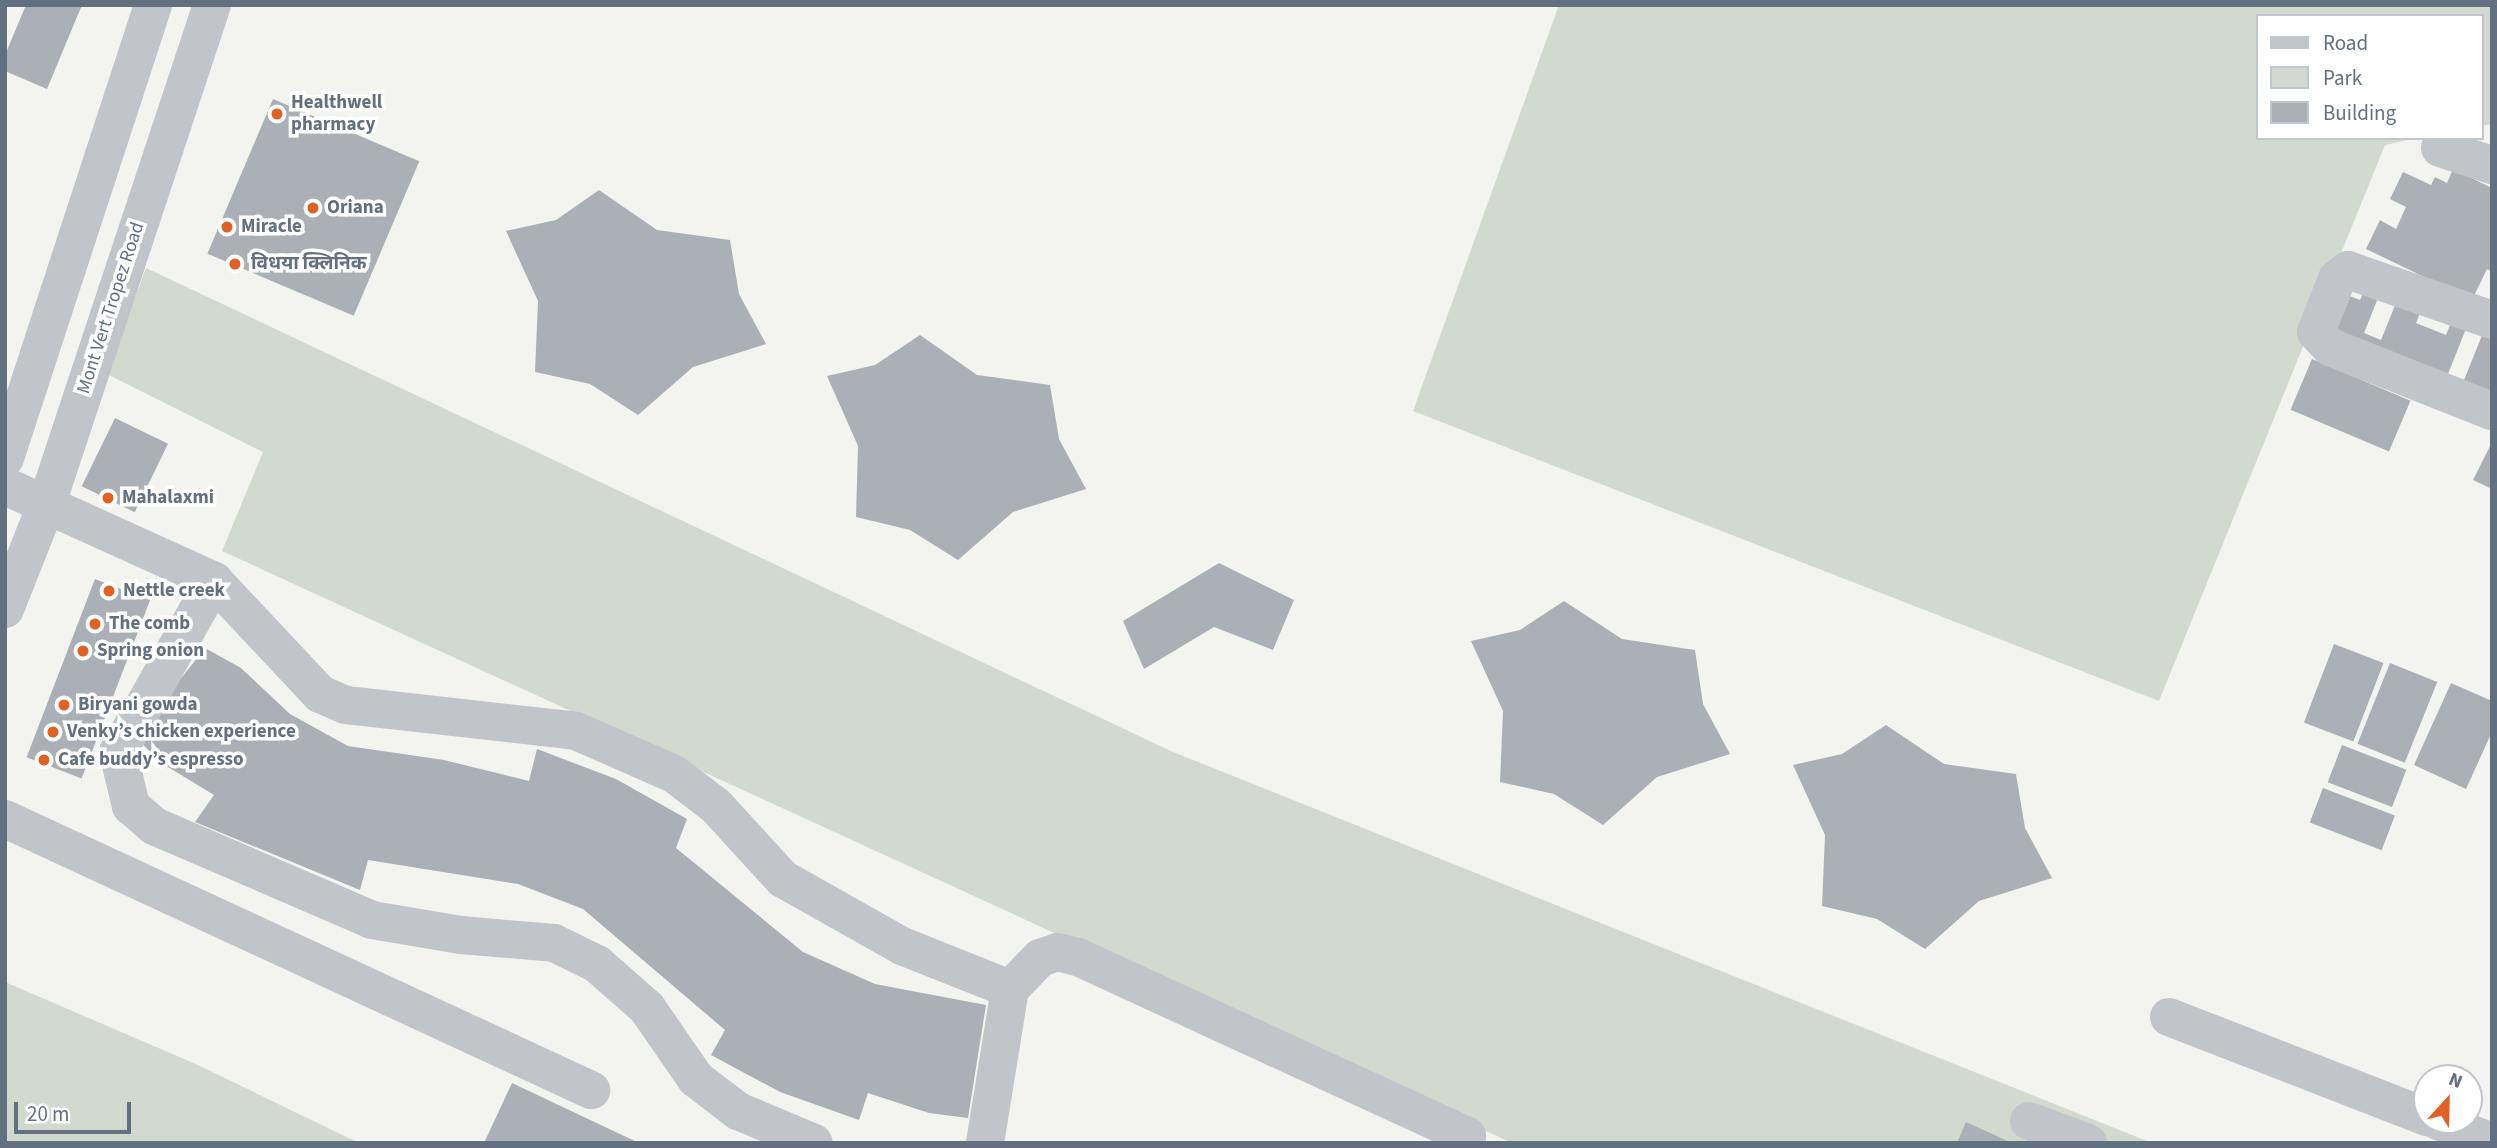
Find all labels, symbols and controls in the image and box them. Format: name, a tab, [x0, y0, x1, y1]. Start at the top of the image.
legend	[2256, 14, 2483, 140]
text: Road	[2323, 28, 2368, 58]
text: Park	[2323, 63, 2362, 93]
place label: Healthwell pharmacy	[291, 92, 382, 136]
text: Building	[2323, 98, 2396, 128]
marker: Healthwell pharmacy	[269, 106, 285, 122]
place label: Oriana	[327, 197, 384, 219]
marker: Oriana	[305, 200, 321, 216]
place label: Miracle	[241, 216, 302, 238]
street label: Mont Vert Tropez Road	[72, 219, 150, 397]
marker: Miracle	[219, 219, 235, 235]
place label: विधया क्लिनिक	[251, 253, 367, 275]
marker: विधया क्लिनिक	[225, 254, 245, 274]
place label: Mahalaxmi	[122, 487, 214, 509]
marker: Mahalaxmi	[100, 490, 116, 506]
place label: Nettle creek	[123, 580, 225, 602]
marker: Nettle creek	[101, 583, 117, 599]
place label: The comb	[109, 613, 190, 635]
marker: The comb	[87, 616, 103, 632]
place label: Spring onion	[97, 640, 204, 662]
marker: Spring onion	[75, 643, 91, 659]
place label: Biryani gowda	[78, 694, 198, 716]
marker: Biryani gowda	[56, 697, 72, 713]
place label: Venky’s chicken experience	[67, 721, 296, 743]
marker: Venky’s chicken experience	[45, 724, 61, 740]
place label: Cafe buddy’s espresso	[58, 749, 244, 771]
marker: Cafe buddy’s espresso	[36, 752, 52, 768]
north arrow	[2413, 1064, 2483, 1134]
text: N	[2444, 1066, 2466, 1096]
scale bar	[18, 1088, 135, 1132]
text: 20 m	[27, 1099, 69, 1129]

